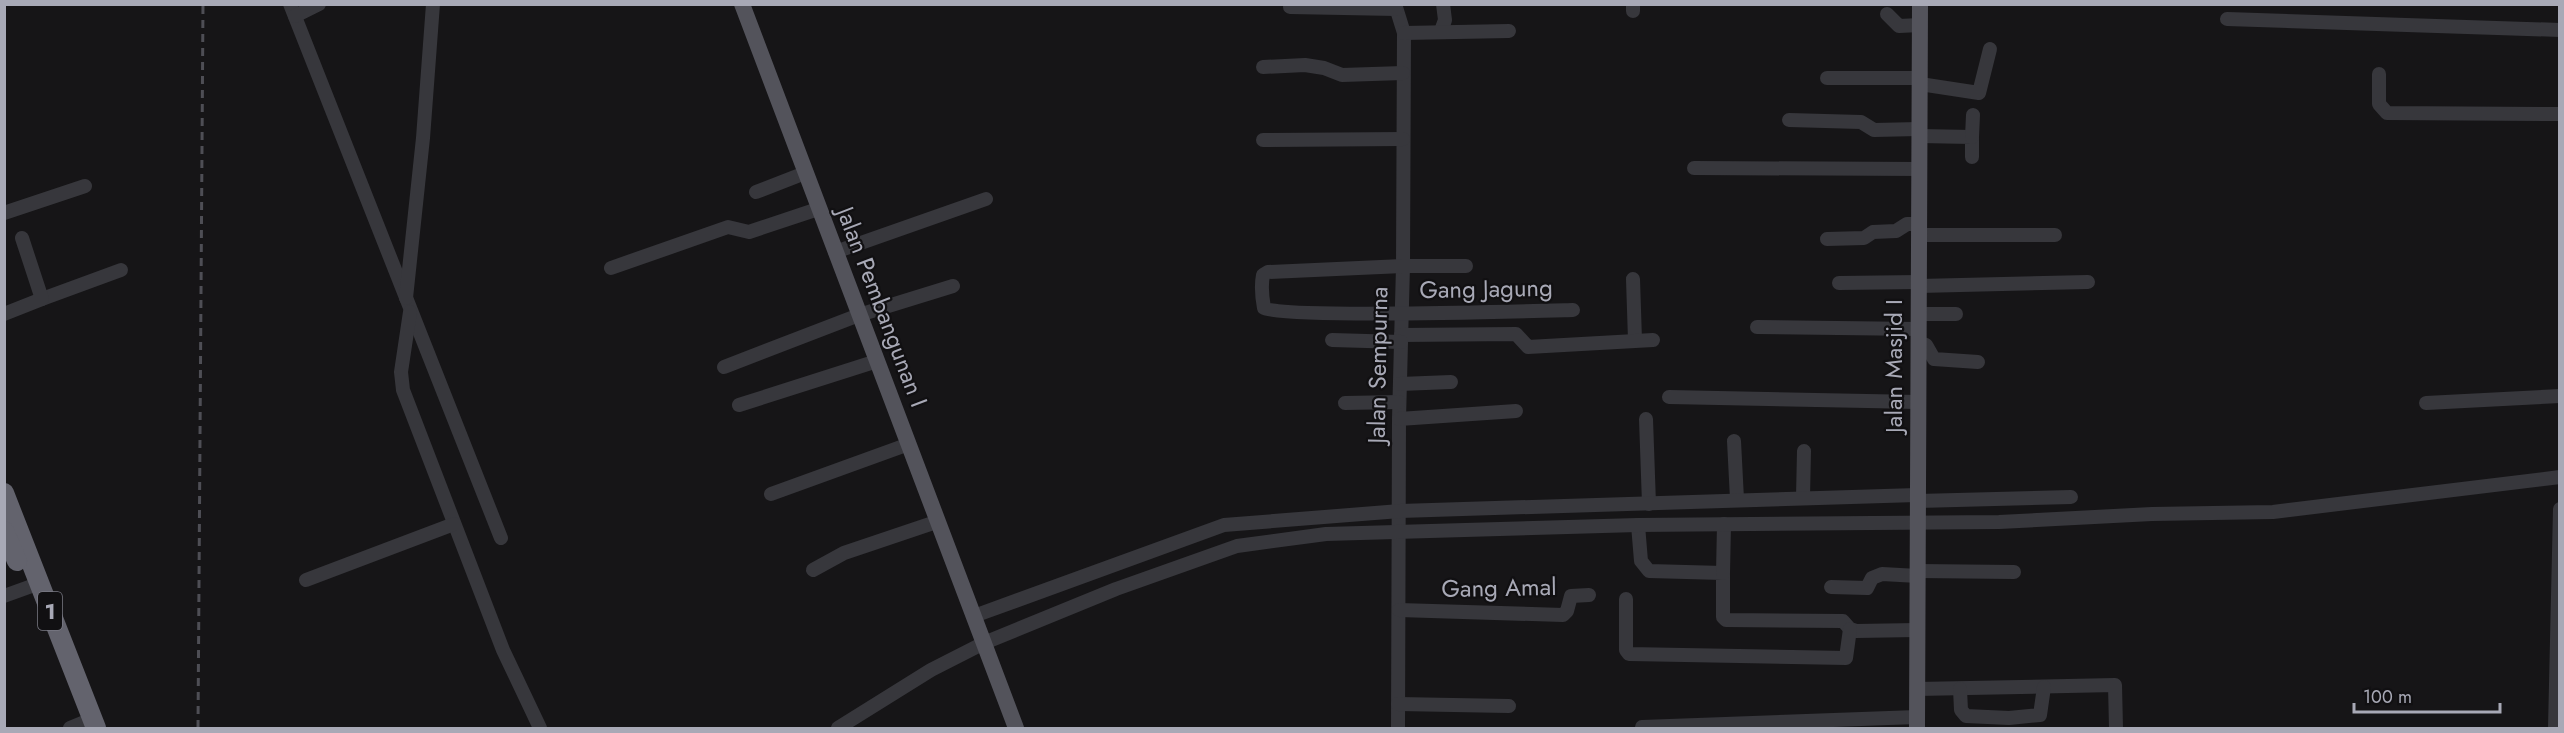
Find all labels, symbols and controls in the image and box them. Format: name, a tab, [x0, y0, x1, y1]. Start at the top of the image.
street label: Jalan Pembangunan I	[827, 199, 937, 412]
street label: Gang Jagung	[1419, 270, 1553, 307]
street label: Jalan Sempurna	[1359, 286, 1396, 447]
street label: Jalan Masjid I	[1876, 299, 1911, 436]
street label: Gang Amal	[1441, 569, 1557, 606]
road number: 1	[38, 592, 62, 630]
scale bar	[2354, 676, 2500, 714]
text: 100 m	[2363, 684, 2412, 710]

